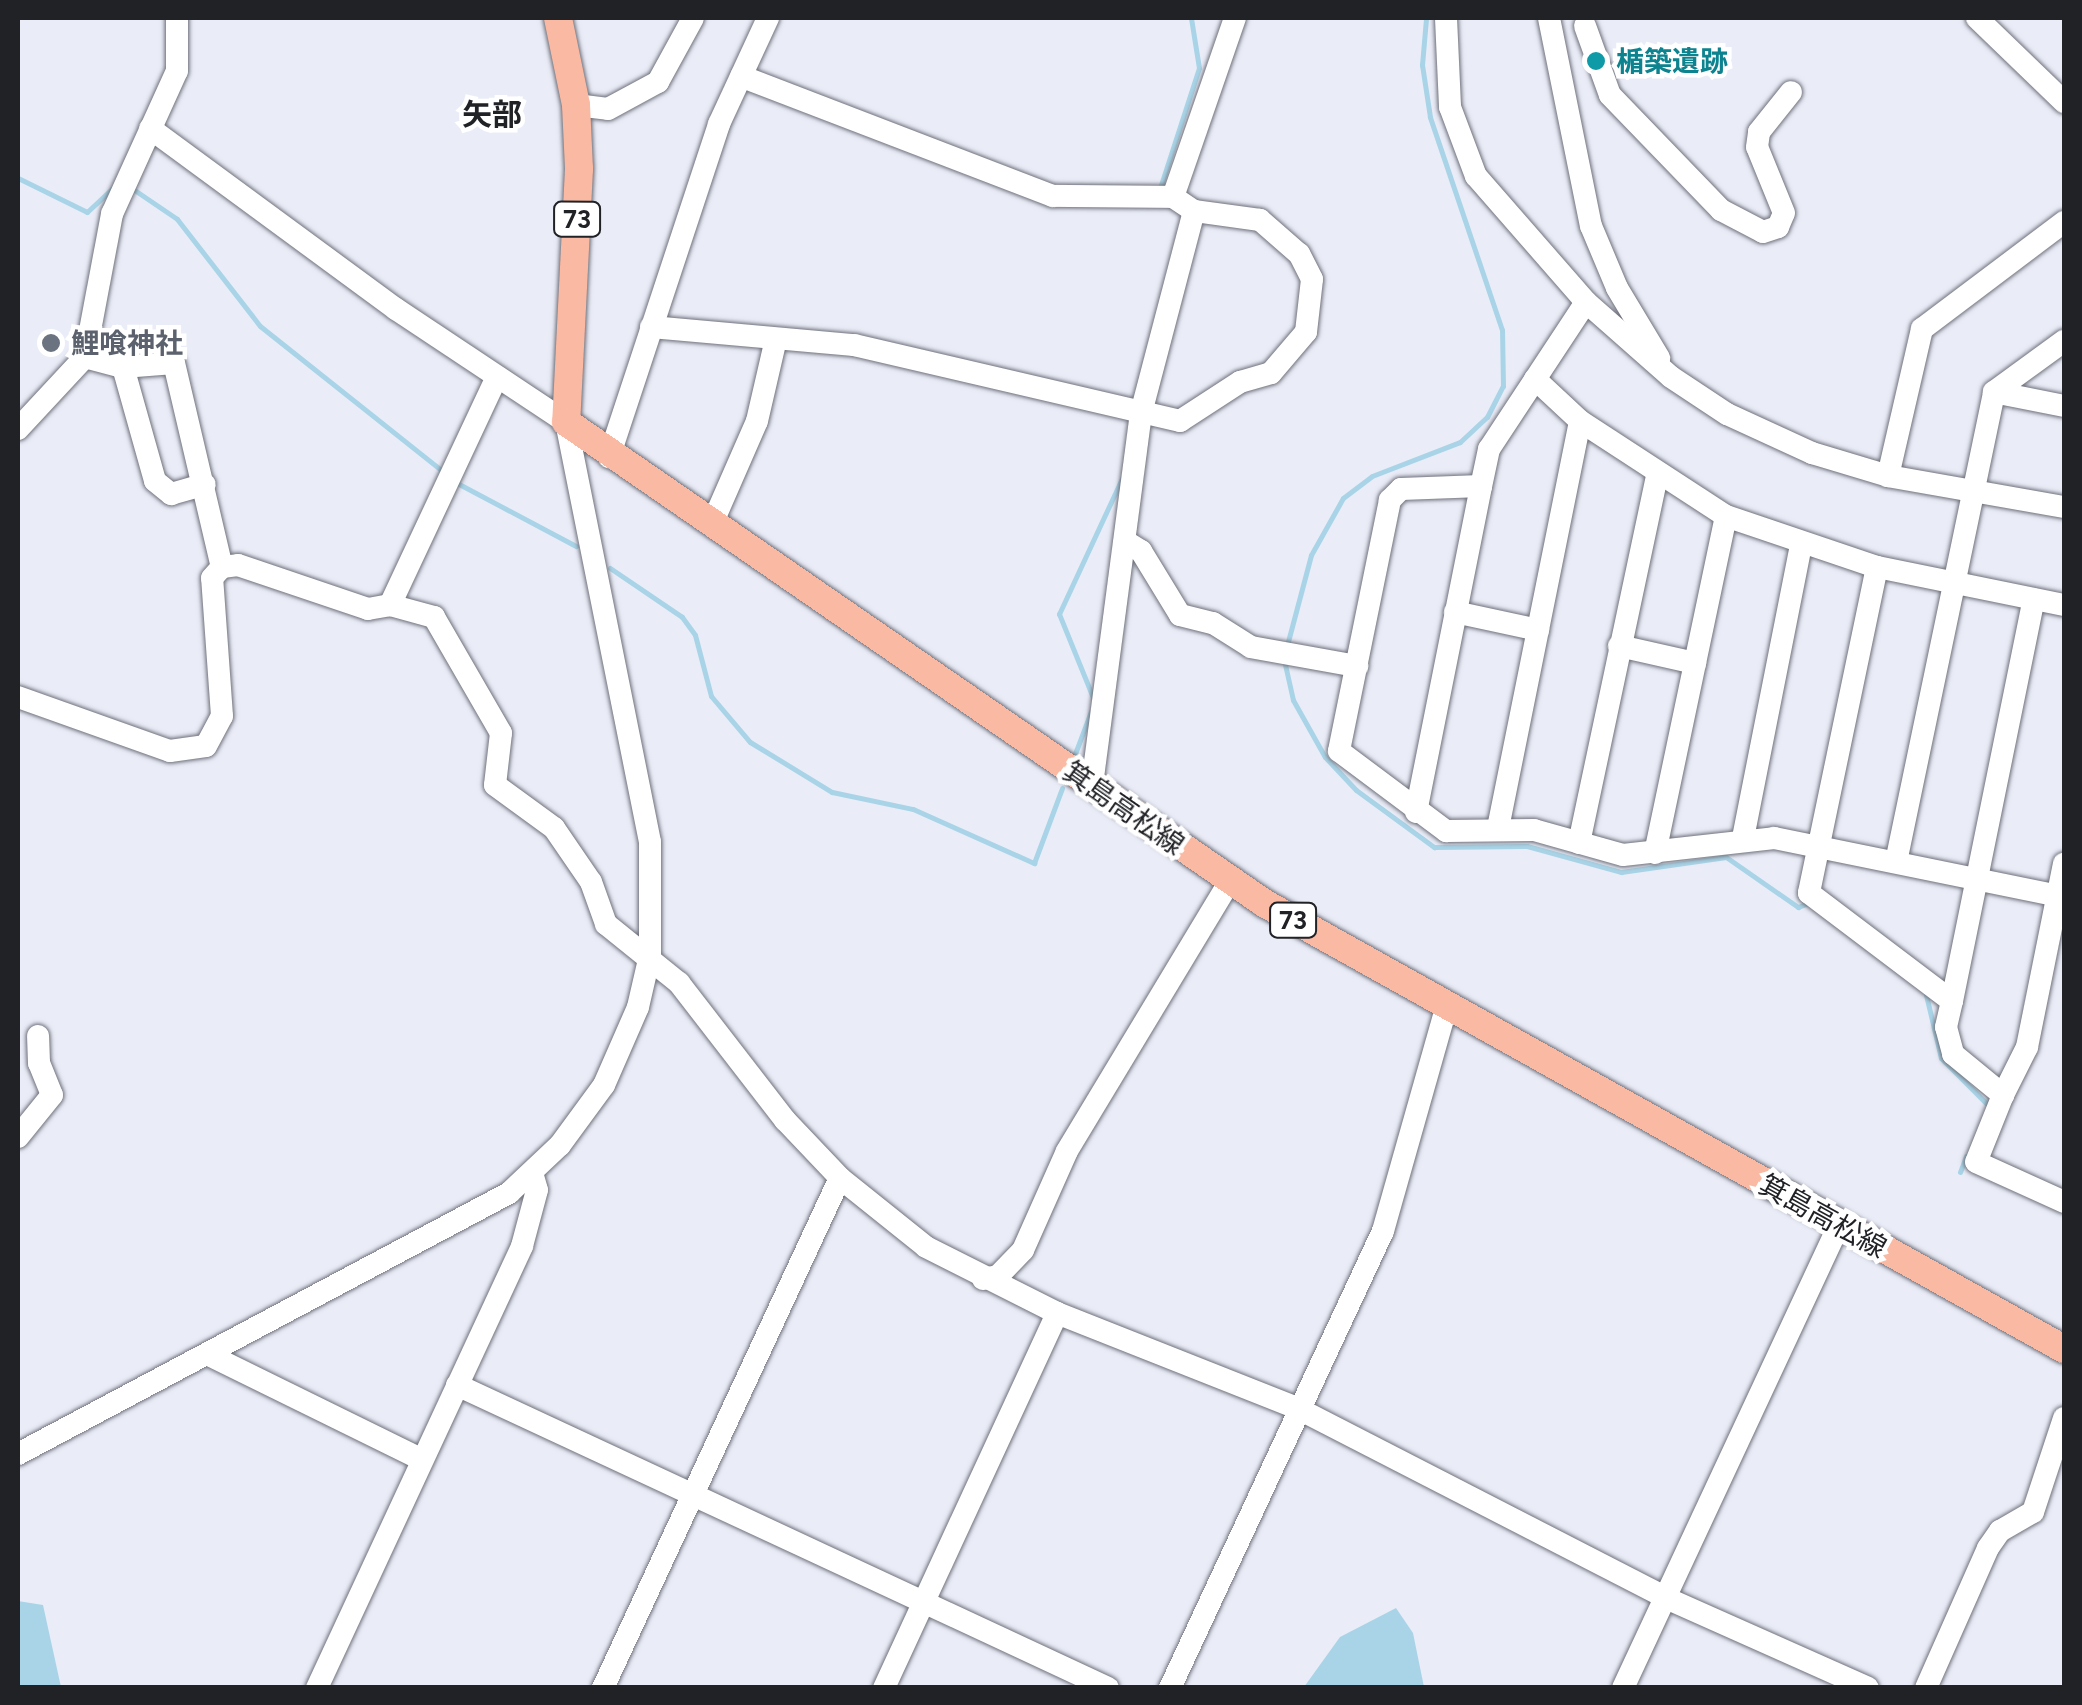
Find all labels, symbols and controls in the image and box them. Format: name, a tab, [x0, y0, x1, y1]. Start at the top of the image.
place label: 楯築遺跡	[1616, 44, 1728, 78]
marker: 楯築遺跡	[1585, 50, 1607, 72]
district label: 矢部	[462, 97, 522, 133]
road number: 73	[552, 199, 602, 239]
place label: 鯉喰神社	[71, 326, 183, 360]
marker: 鯉喰神社	[40, 332, 62, 354]
street label: 箕島高松線	[1057, 754, 1191, 862]
road number: 73	[1268, 900, 1318, 940]
street label: 箕島高松線	[1754, 1167, 1892, 1265]

